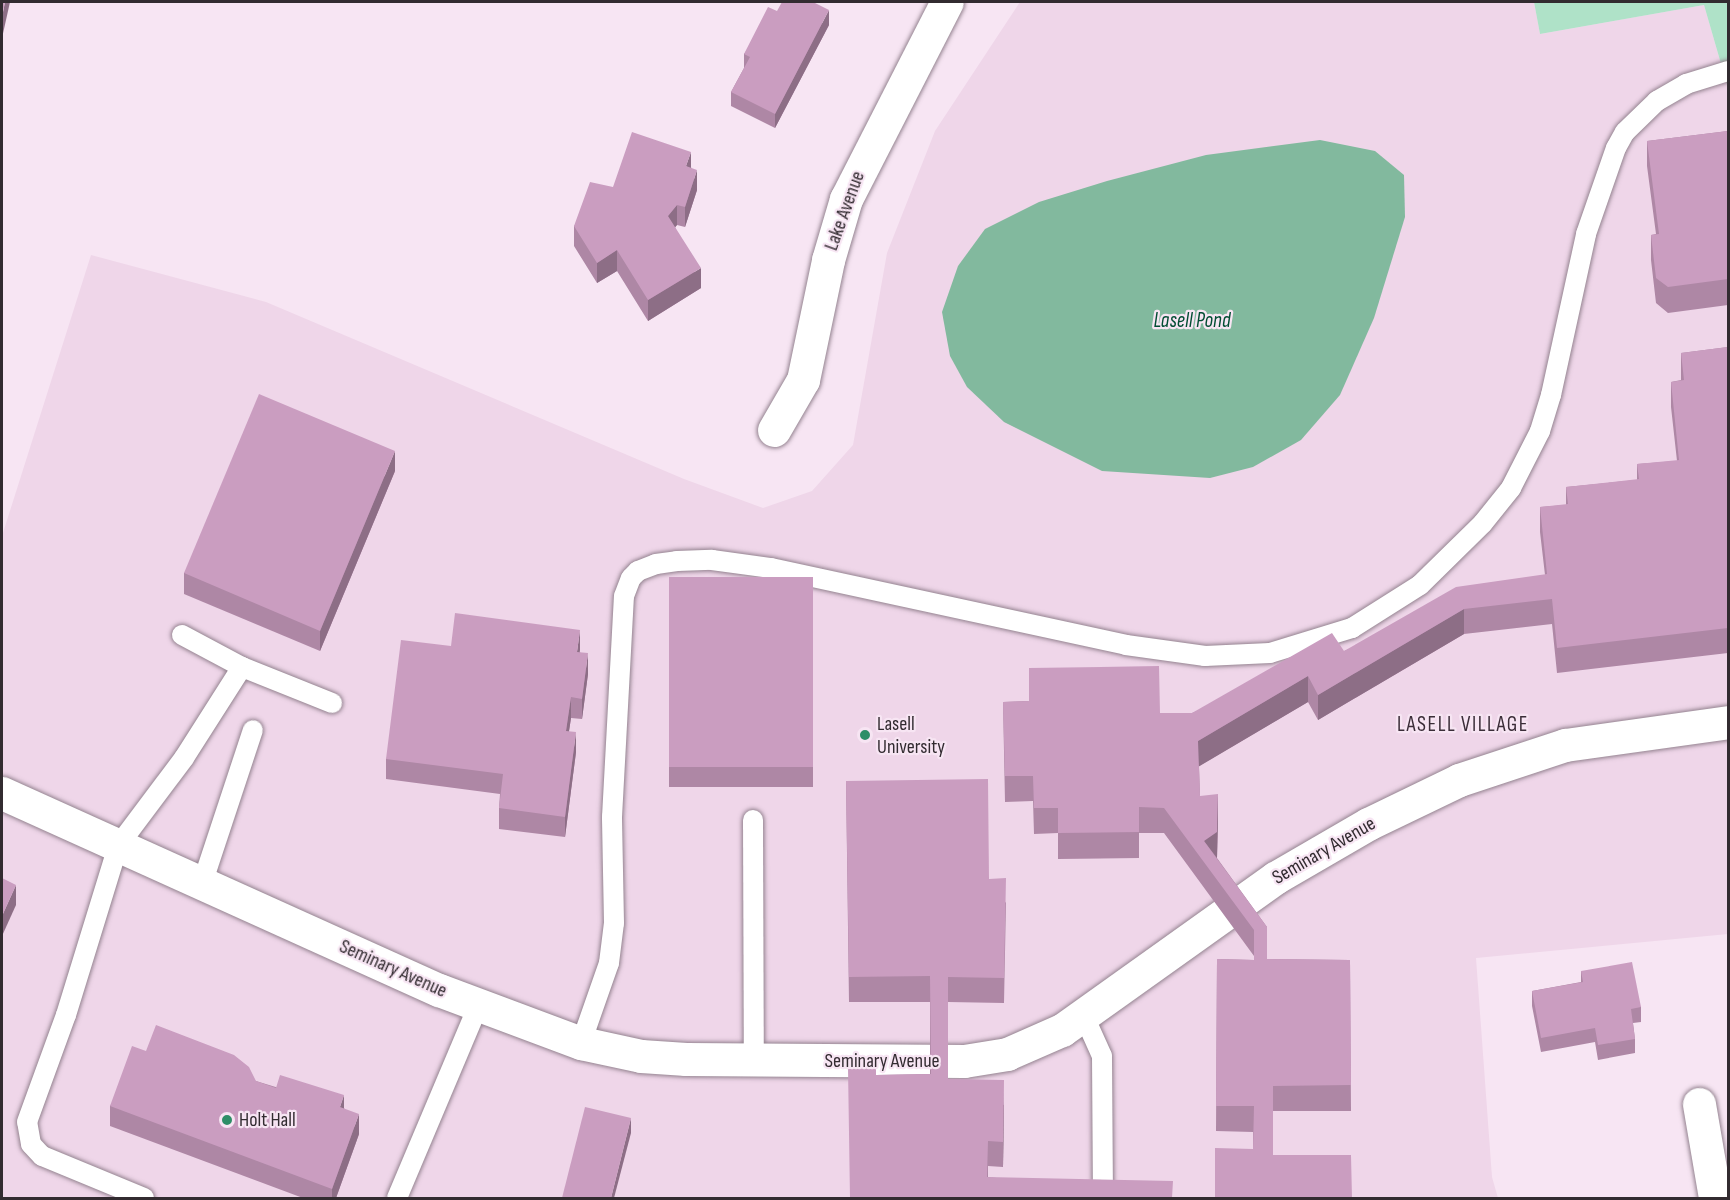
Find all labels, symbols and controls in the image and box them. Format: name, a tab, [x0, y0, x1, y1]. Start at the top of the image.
street label: Lake Avenue	[820, 168, 870, 254]
water label: Lasell Pond	[1154, 308, 1230, 334]
place label: Lasell University	[877, 712, 945, 759]
district label: LASELL VILLAGE	[1397, 712, 1529, 738]
marker: Lasell University	[858, 728, 872, 742]
street label: Seminary Avenue	[1268, 812, 1380, 890]
street label: Seminary Avenue	[336, 935, 450, 1003]
street label: Seminary Avenue	[824, 1049, 940, 1073]
place label: Holt Hall	[239, 1108, 296, 1132]
marker: Holt Hall	[220, 1113, 234, 1127]

